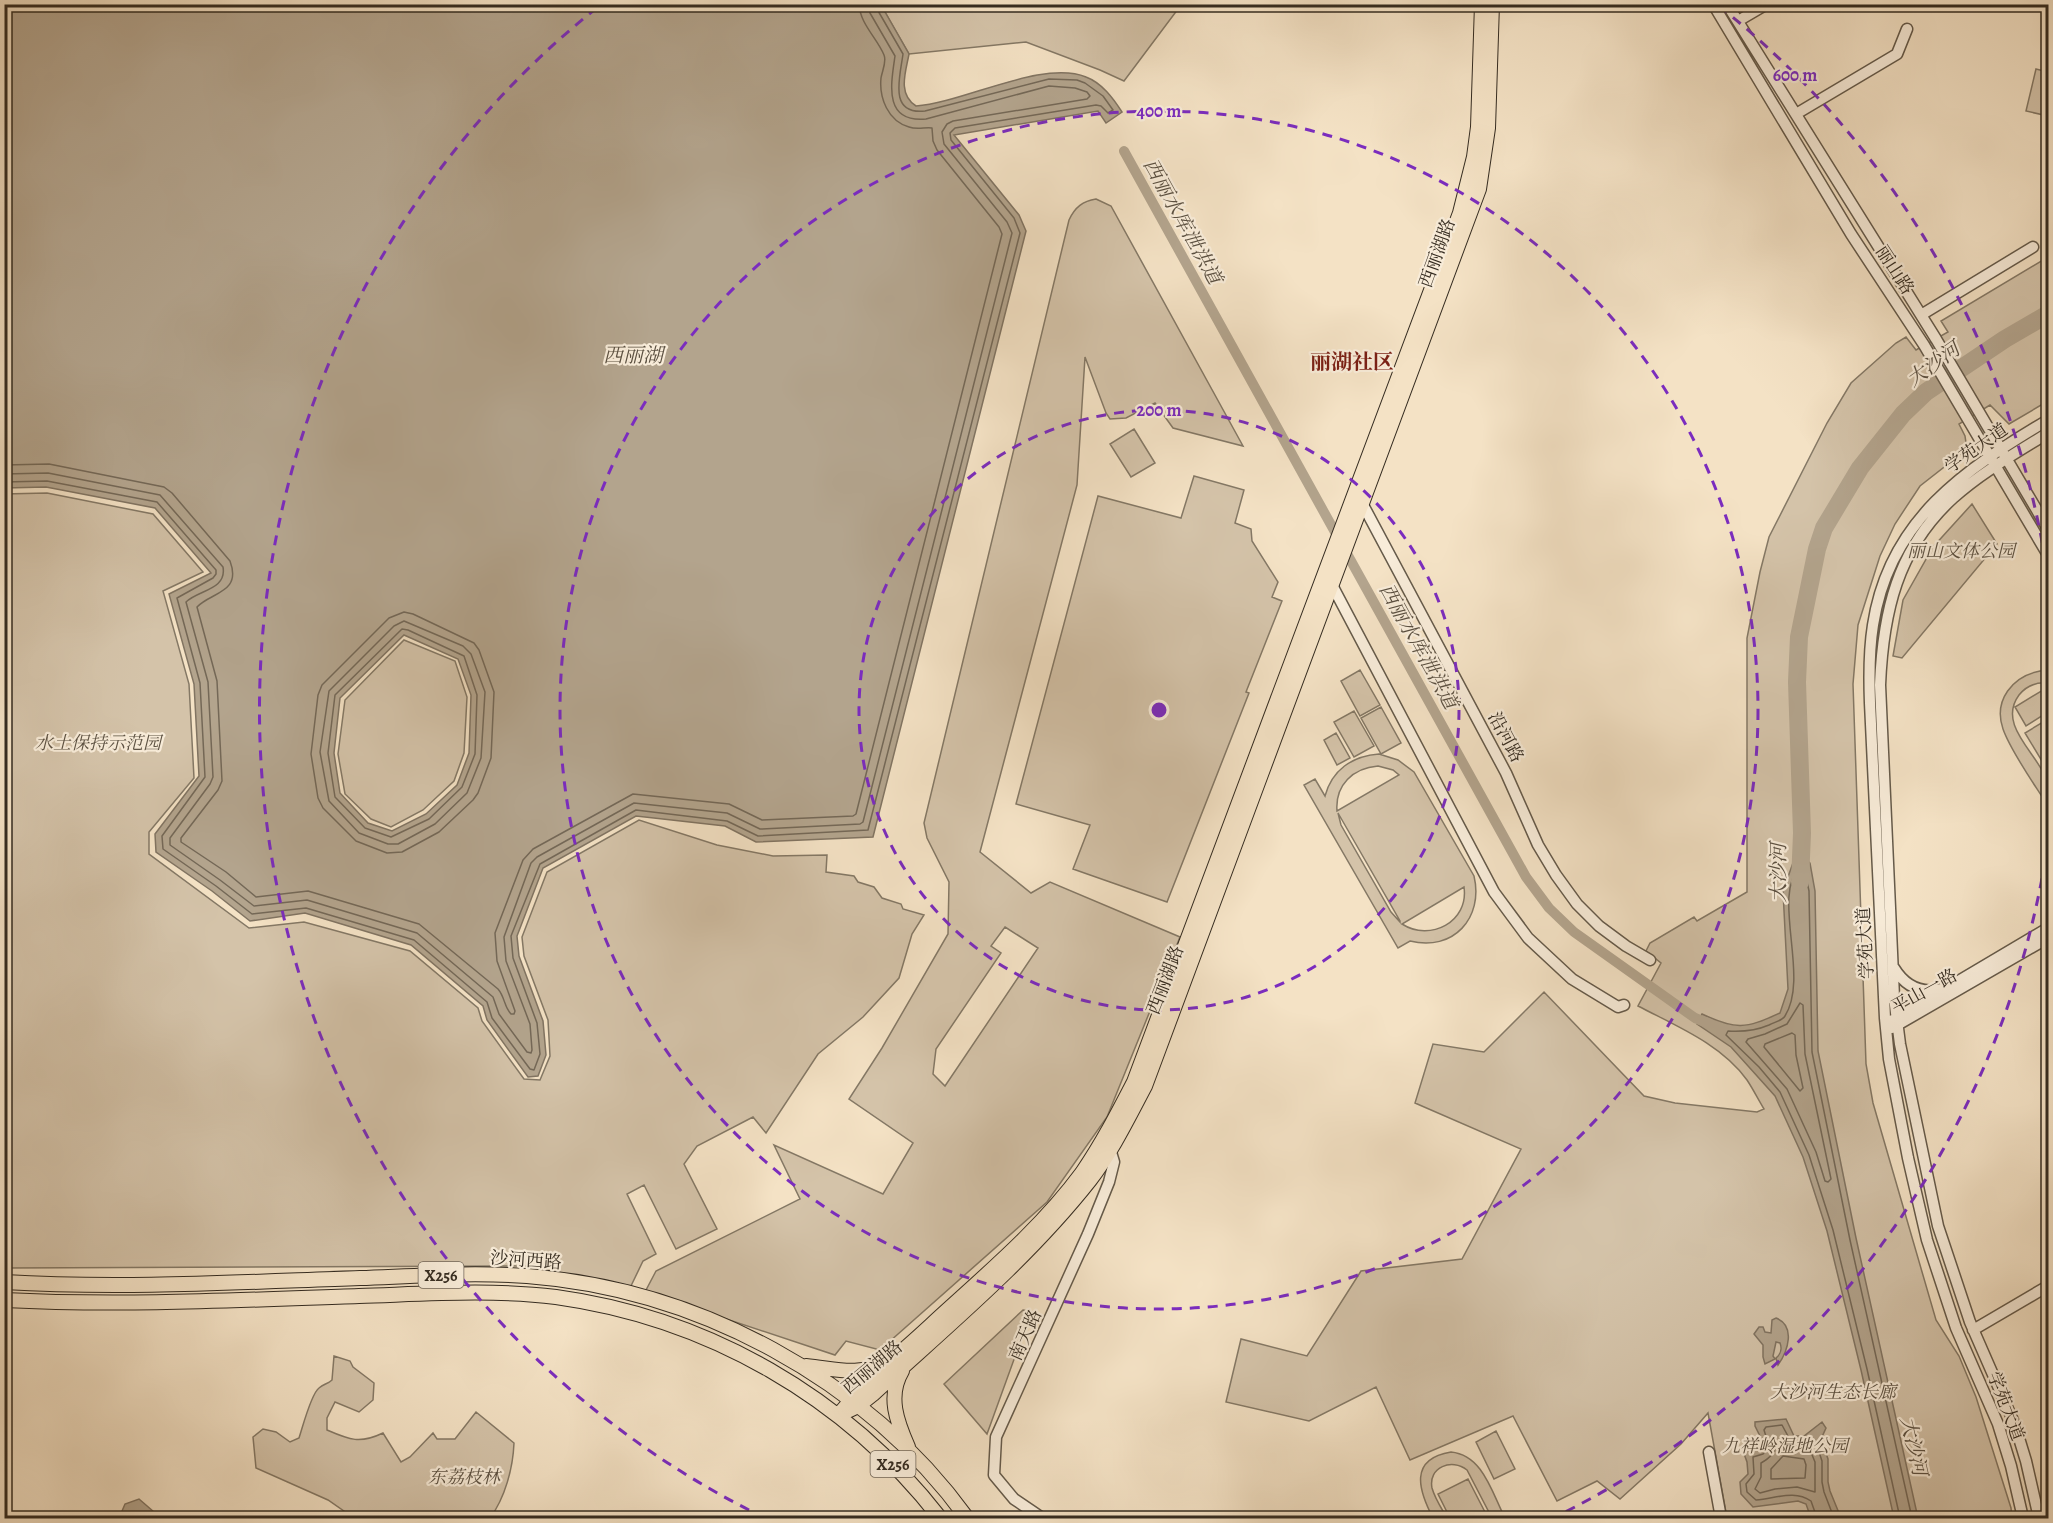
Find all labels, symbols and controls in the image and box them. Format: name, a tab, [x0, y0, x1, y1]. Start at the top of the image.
text: 600 m	[1773, 63, 1817, 87]
text: 400 m	[1137, 99, 1181, 123]
water label: 西丽水库泄洪道	[1137, 153, 1230, 292]
street label: 西丽湖路	[1413, 215, 1461, 291]
street label: 丽山路	[1870, 241, 1920, 299]
water label: 大沙河	[1901, 334, 1968, 393]
water label: 西丽湖	[603, 342, 666, 369]
district label: 丽湖社区	[1310, 348, 1394, 376]
text: 200 m	[1136, 398, 1182, 422]
street label: 学苑大道	[1940, 418, 2012, 478]
park label: 丽山文体公园	[1907, 539, 2018, 563]
water label: 西丽水库泄洪道	[1373, 578, 1466, 717]
centre of rings	[1149, 700, 1169, 720]
street label: 沿河路	[1483, 708, 1529, 766]
park label: 水土保持示范园	[35, 731, 164, 755]
water label: 大沙河	[1765, 840, 1792, 903]
street label: 学苑大道	[1851, 906, 1879, 980]
street label: 西丽湖路	[1141, 942, 1189, 1018]
street label: 平山一路	[1887, 963, 1961, 1019]
street label: 沙河西路	[489, 1246, 563, 1274]
road number: X256	[418, 1262, 464, 1288]
street label: 南天路	[1003, 1305, 1047, 1365]
street label: 西丽湖路	[837, 1335, 907, 1399]
street label: 学苑大道	[1982, 1368, 2030, 1444]
park label: 大沙河生态长廊	[1770, 1380, 1899, 1404]
water label: 大沙河	[1894, 1414, 1934, 1481]
park label: 九祥岭湿地公园	[1722, 1434, 1851, 1458]
road number: X256	[870, 1451, 916, 1477]
park label: 东荔枝林	[428, 1465, 503, 1489]

